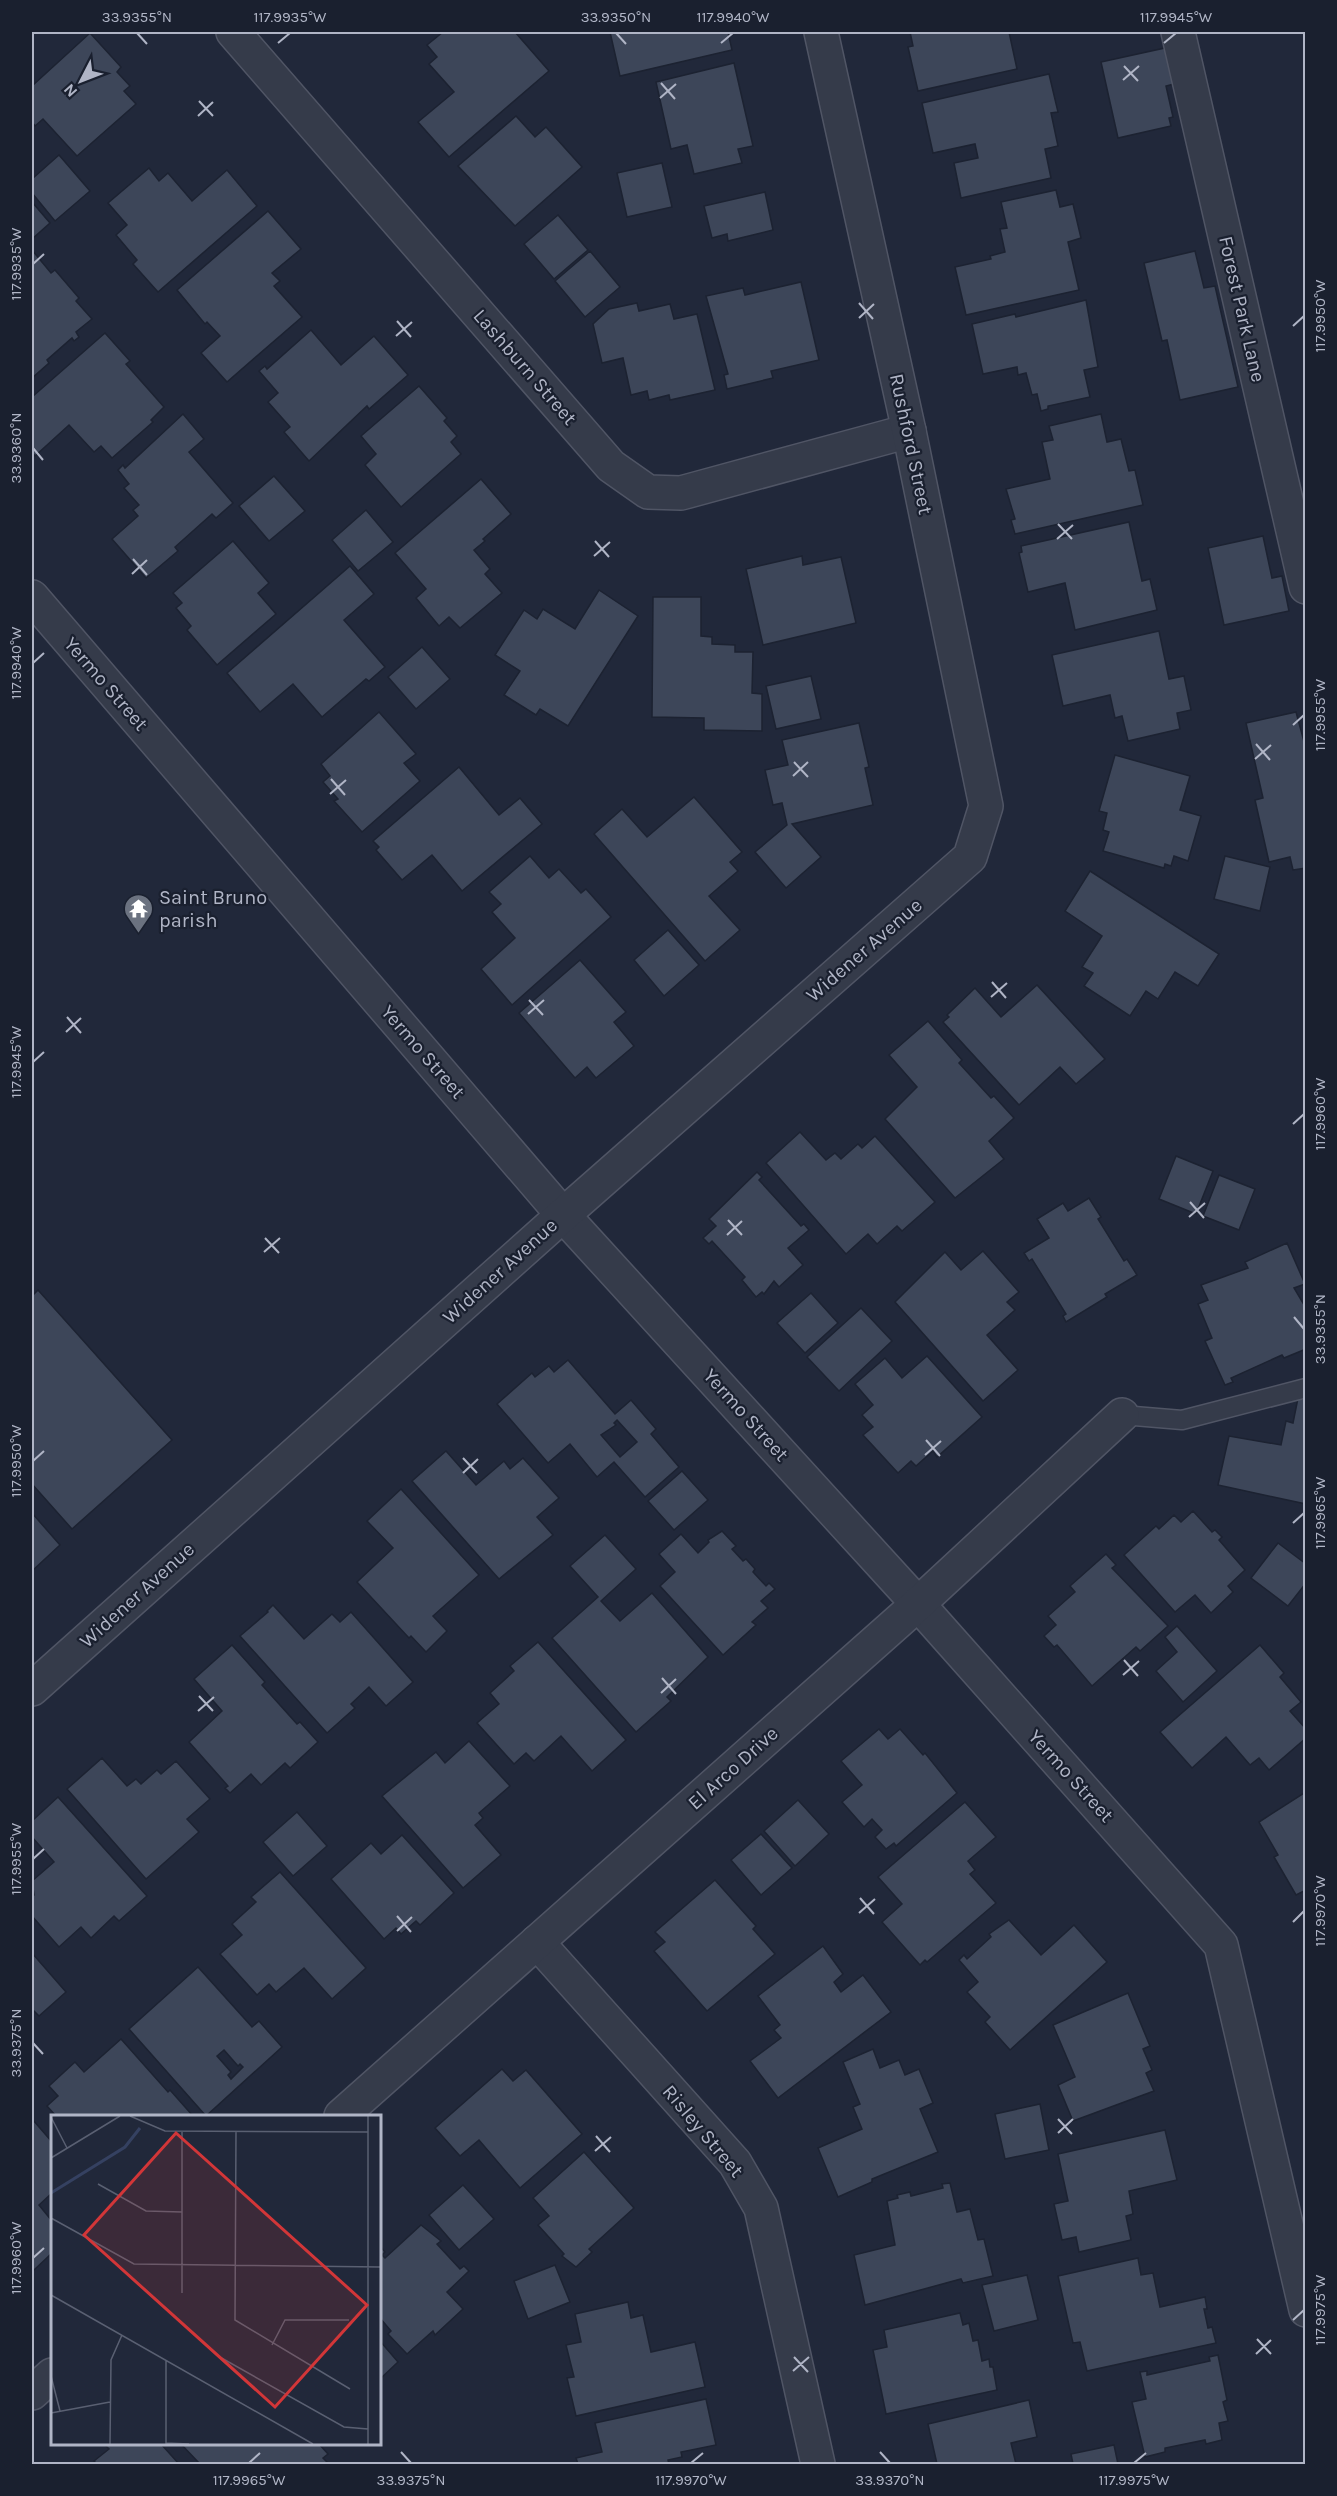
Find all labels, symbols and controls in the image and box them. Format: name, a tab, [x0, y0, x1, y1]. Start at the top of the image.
text: 33.9355°N	[102, 8, 172, 26]
text: 117.9935°W	[254, 8, 327, 26]
text: 33.9350°N	[581, 8, 651, 26]
text: 117.9940°W	[697, 8, 770, 26]
text: 117.9945°W	[1140, 8, 1213, 26]
north arrow	[51, 51, 111, 111]
text: N	[59, 80, 81, 101]
text: 117.9935°W	[7, 227, 25, 300]
street label: Forest Park Lane	[1214, 234, 1270, 384]
text: 117.9950°W	[1311, 279, 1329, 352]
street label: Lashburn Street	[468, 304, 582, 430]
street label: Rushford Street	[885, 371, 937, 517]
text: 33.9360°N	[7, 413, 25, 483]
text: 117.9940°W	[7, 626, 25, 699]
street label: Yermo Street	[59, 633, 153, 736]
text: 117.9955°W	[1311, 678, 1329, 751]
place label: Saint Bruno parish	[159, 886, 267, 932]
temple icon: Saint Bruno parish	[122, 892, 154, 934]
street label: Widener Avenue	[801, 893, 927, 1007]
street label: Yermo Street	[376, 1001, 470, 1104]
text: 117.9945°W	[7, 1025, 25, 1098]
text: 117.9960°W	[1311, 1077, 1329, 1151]
street label: Widener Avenue	[438, 1214, 562, 1328]
text: 33.9355°N	[1311, 1294, 1329, 1364]
street label: Yermo Street	[698, 1364, 794, 1466]
text: 117.9950°W	[7, 1424, 25, 1497]
text: 117.9965°W	[1311, 1476, 1329, 1549]
street label: Widener Avenue	[75, 1538, 199, 1652]
street label: El Arco Drive	[683, 1722, 783, 1814]
street label: Yermo Street	[1023, 1725, 1119, 1827]
text: 117.9955°W	[7, 1822, 25, 1895]
text: 117.9970°W	[1311, 1875, 1329, 1947]
text: 33.9375°N	[7, 2009, 25, 2077]
street label: Risley Street	[658, 2080, 749, 2182]
inset map	[51, 2115, 381, 2445]
text: 117.9960°W	[7, 2221, 25, 2295]
text: 117.9975°W	[1311, 2274, 1329, 2346]
text: 117.9965°W	[213, 2471, 286, 2489]
text: 33.9375°N	[377, 2471, 445, 2489]
text: 117.9970°W	[655, 2471, 727, 2489]
text: 33.9370°N	[855, 2471, 925, 2489]
text: 117.9975°W	[1098, 2471, 1170, 2489]

